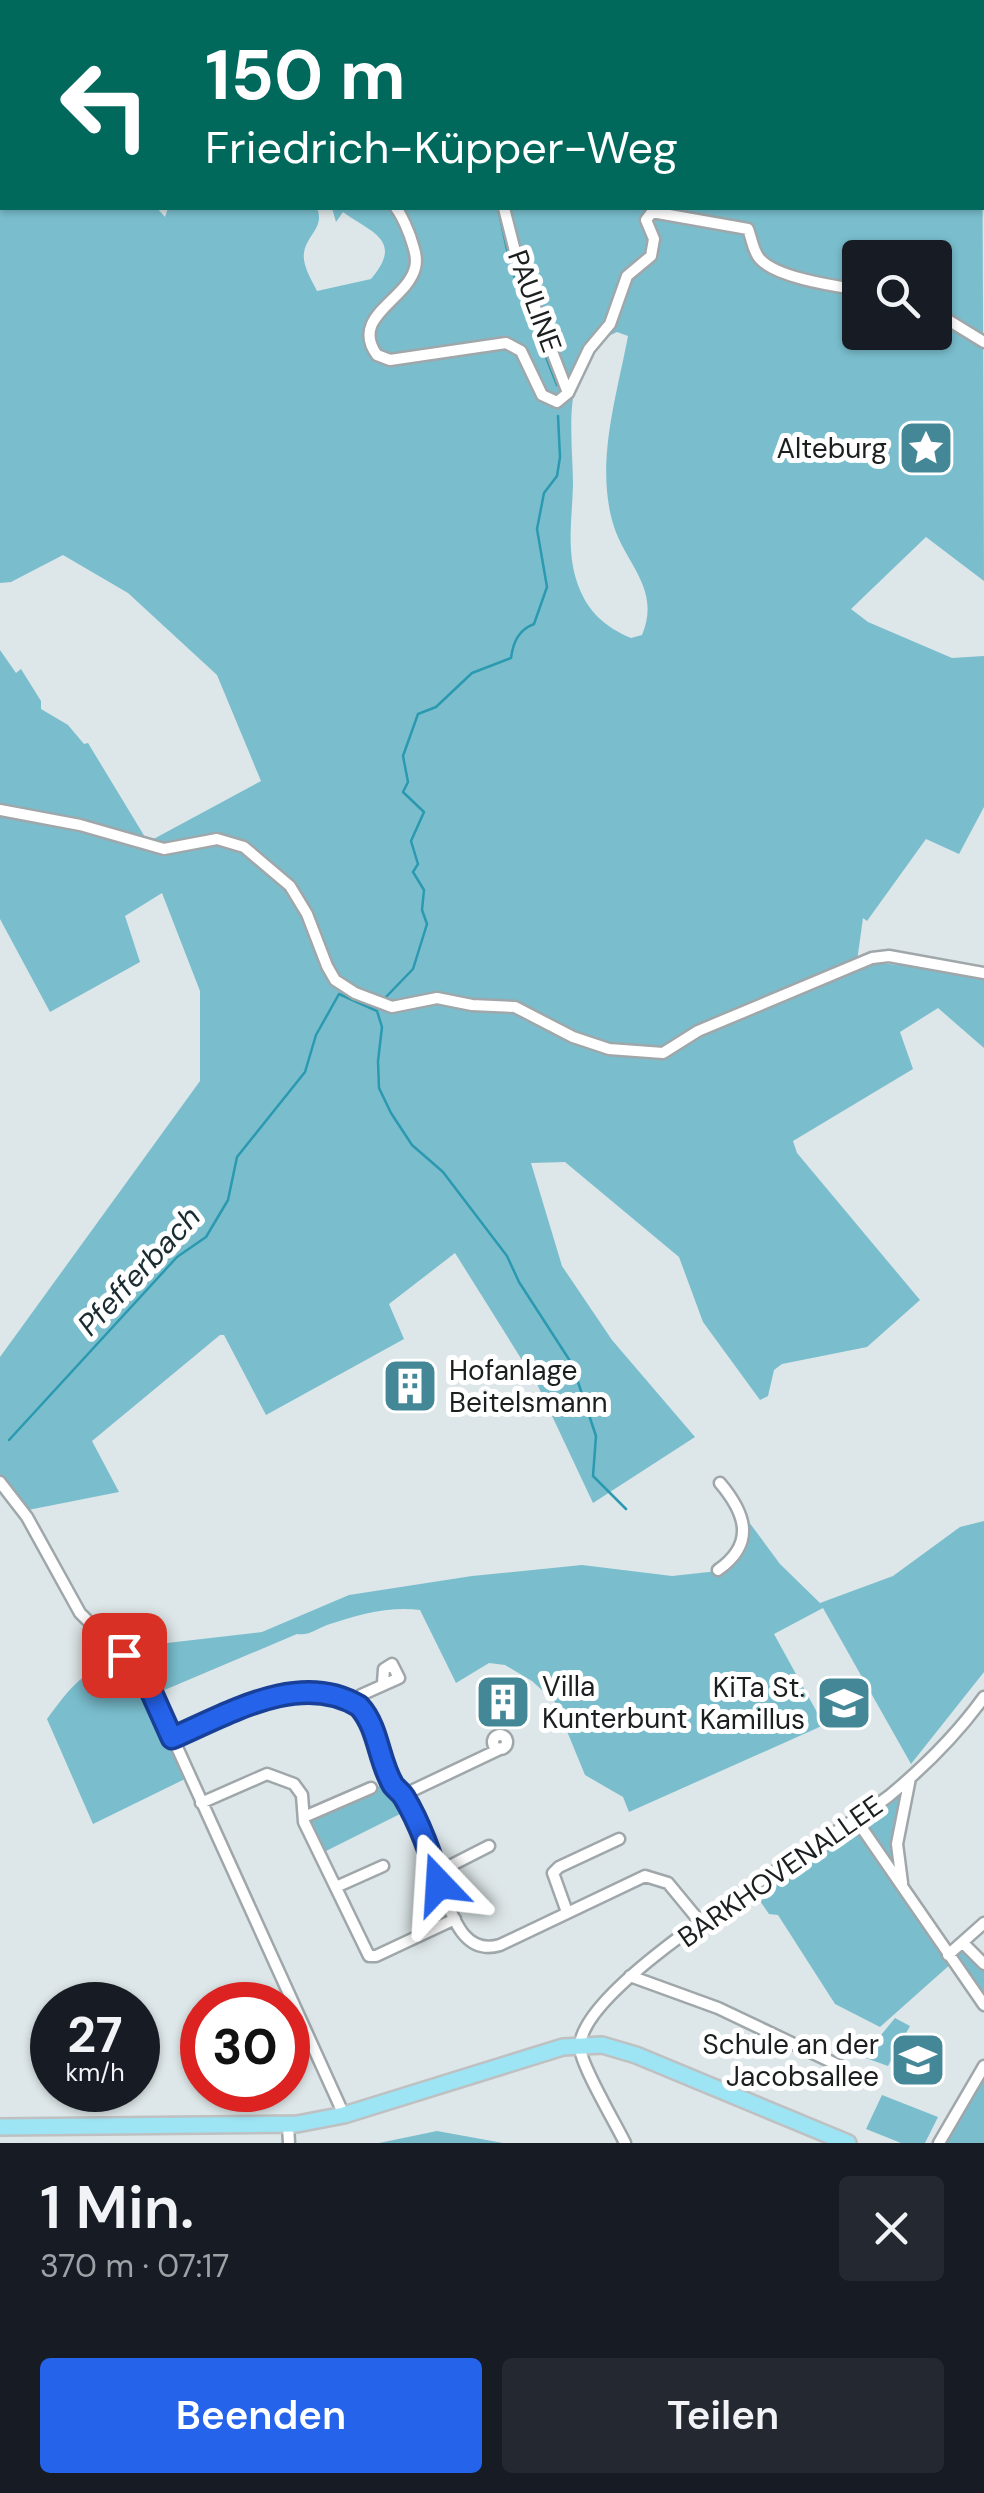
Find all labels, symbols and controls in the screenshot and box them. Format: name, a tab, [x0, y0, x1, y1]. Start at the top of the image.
text: 150 m	[205, 30, 406, 121]
icon: left	[40, 40, 170, 170]
text: Friedrich-Küpper-Weg	[205, 118, 678, 177]
map controls	[842, 240, 952, 350]
button: search	[842, 240, 952, 350]
street label: PAULINE	[499, 245, 570, 357]
place icon: Alteburg	[896, 418, 956, 478]
place label: Alteburg	[776, 430, 887, 467]
water label: Pfefferbach	[69, 1198, 209, 1344]
place label: Hofanlage Beitelsmann	[449, 1352, 608, 1421]
building icon: Hofanlage Beitelsmann	[380, 1356, 440, 1416]
pin	[82, 1613, 167, 1698]
icon: arrive	[97, 1628, 152, 1683]
place label: Villa Kunterbunt	[542, 1668, 687, 1737]
place label: KiTa St. Kamillus	[700, 1669, 805, 1738]
building icon: Villa Kunterbunt	[473, 1672, 533, 1732]
school or university icon: KiTa St. Kamillus	[814, 1673, 874, 1733]
street label: BARKHOVENALLEE	[671, 1787, 890, 1956]
position arrow	[387, 1832, 491, 1936]
speed limit sign: 30	[180, 1982, 310, 2112]
text: 27	[67, 2002, 123, 2068]
place label: Schule an der Jacobsallee	[702, 2026, 879, 2095]
school or university icon: Schule an der Jacobsallee	[888, 2030, 948, 2090]
text: km/h	[65, 2056, 125, 2089]
text: 1 Min.	[40, 2168, 194, 2247]
button: close	[839, 2176, 944, 2281]
text: 370 m · 07:17	[40, 2245, 229, 2287]
button: Beenden	[40, 2358, 482, 2473]
button: Teilen	[502, 2358, 944, 2473]

